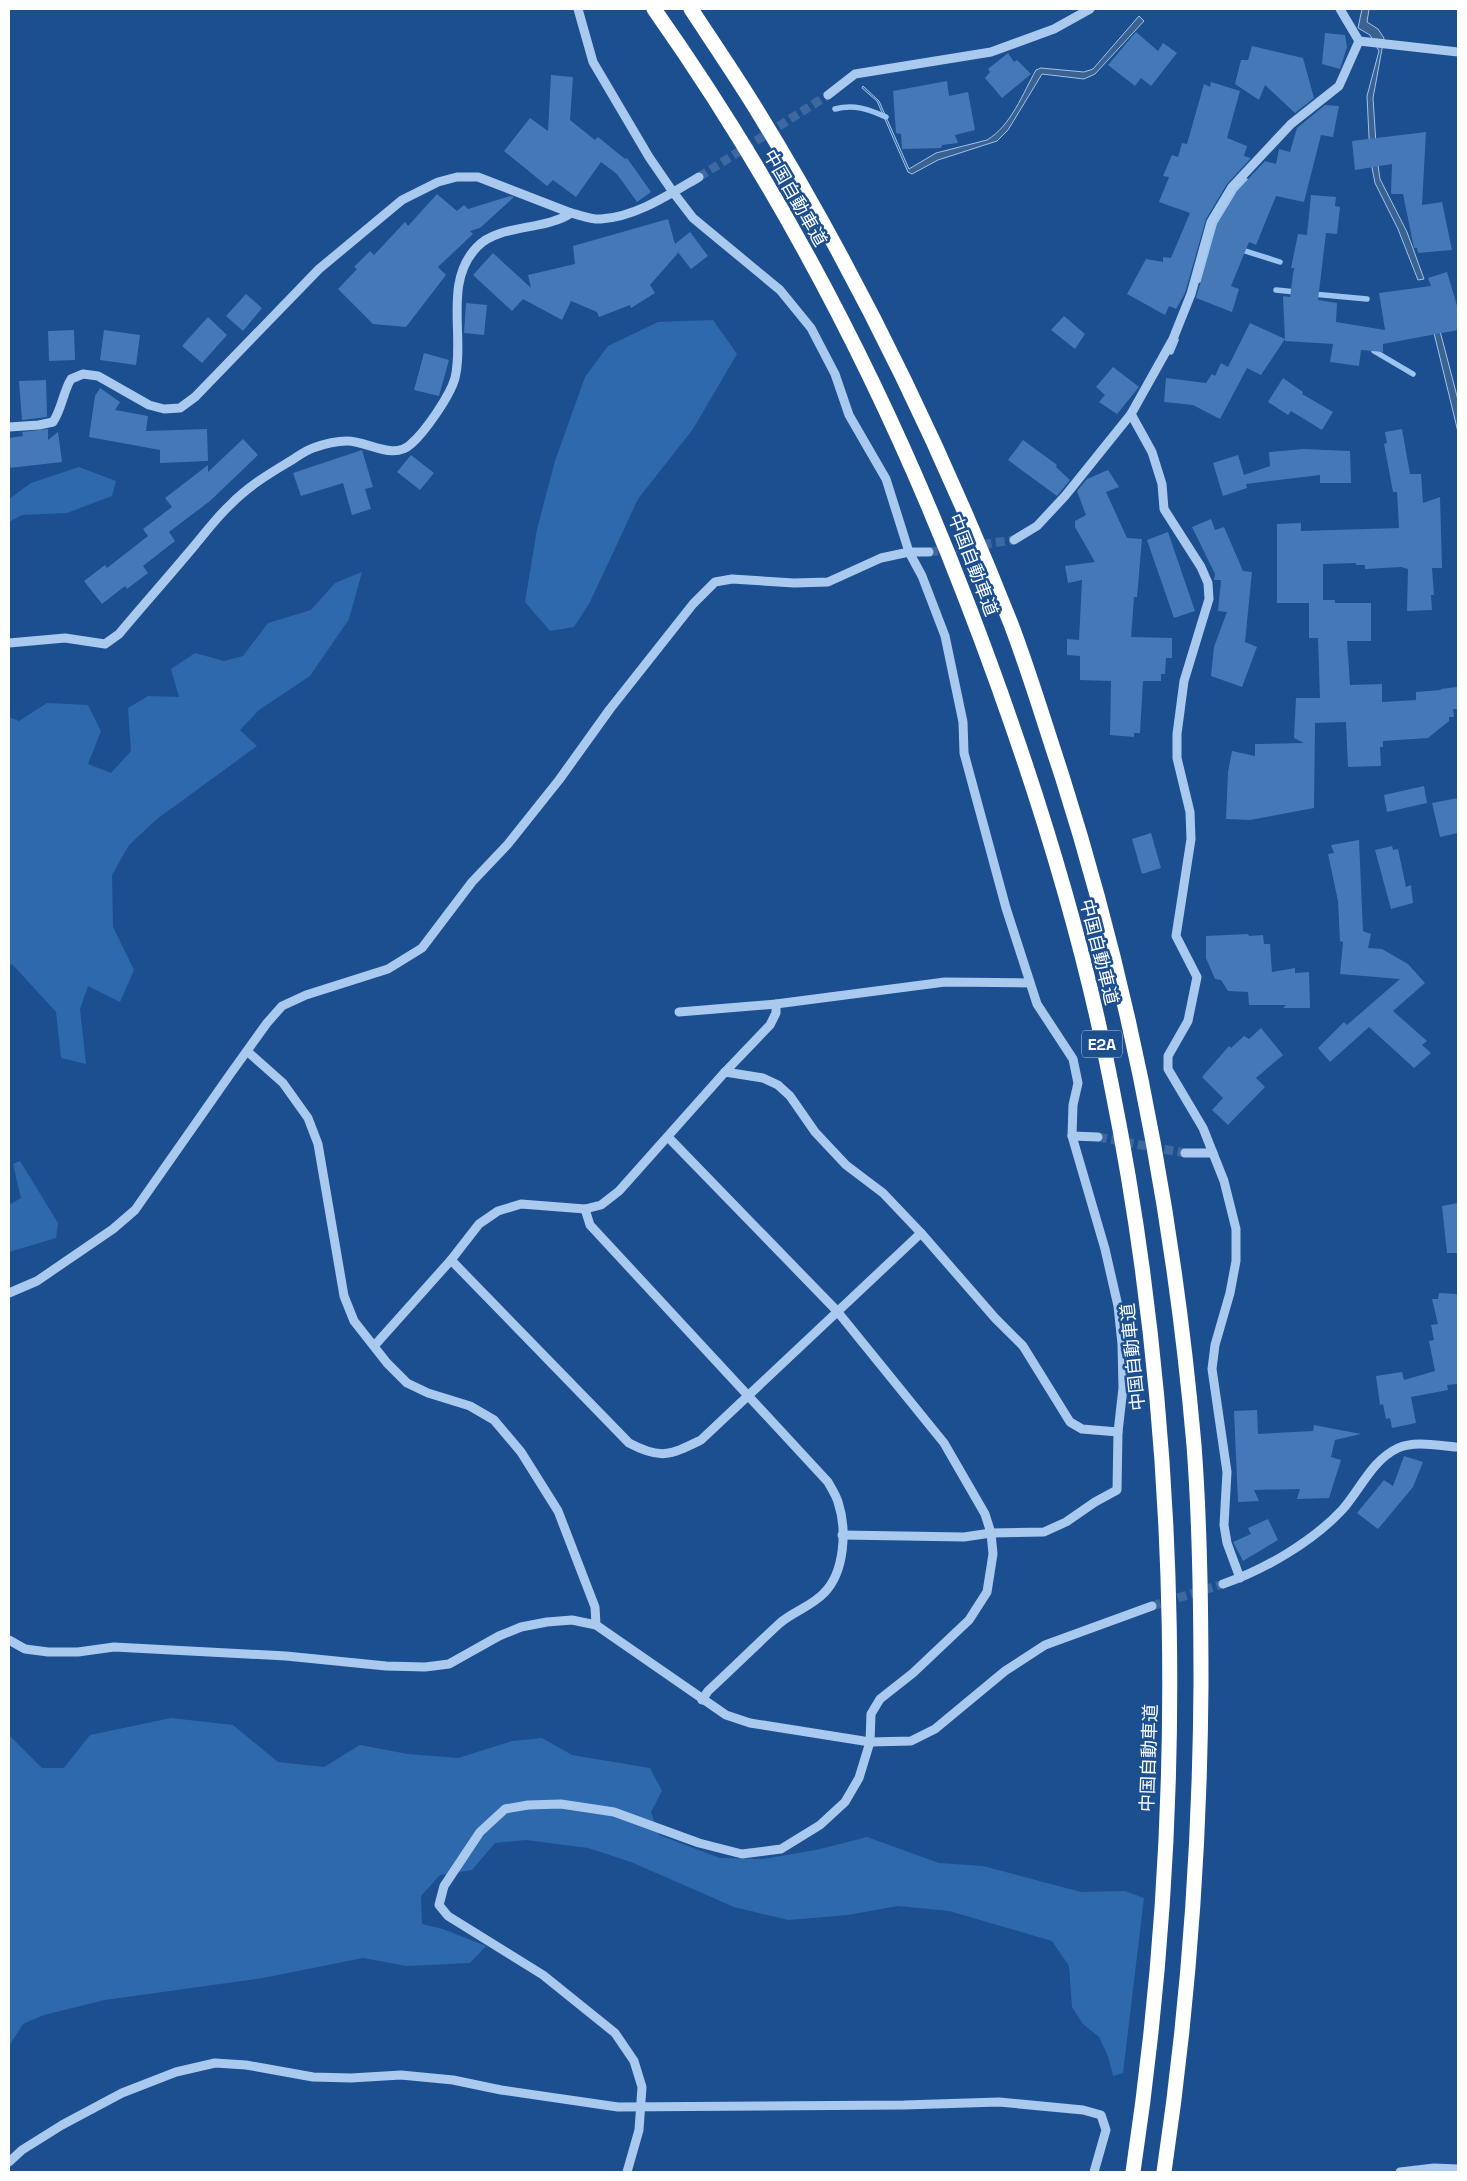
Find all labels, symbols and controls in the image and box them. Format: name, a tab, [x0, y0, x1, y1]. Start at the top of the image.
street label: 中国自動車道	[758, 145, 832, 250]
street label: 中国自動車道	[943, 510, 1004, 619]
street label: 中国自動車道	[1075, 897, 1124, 1007]
road number: E2A	[1082, 1030, 1122, 1058]
street label: 中国自動車道	[1115, 1302, 1150, 1412]
street label: 中国自動車道	[1135, 1704, 1162, 1812]

